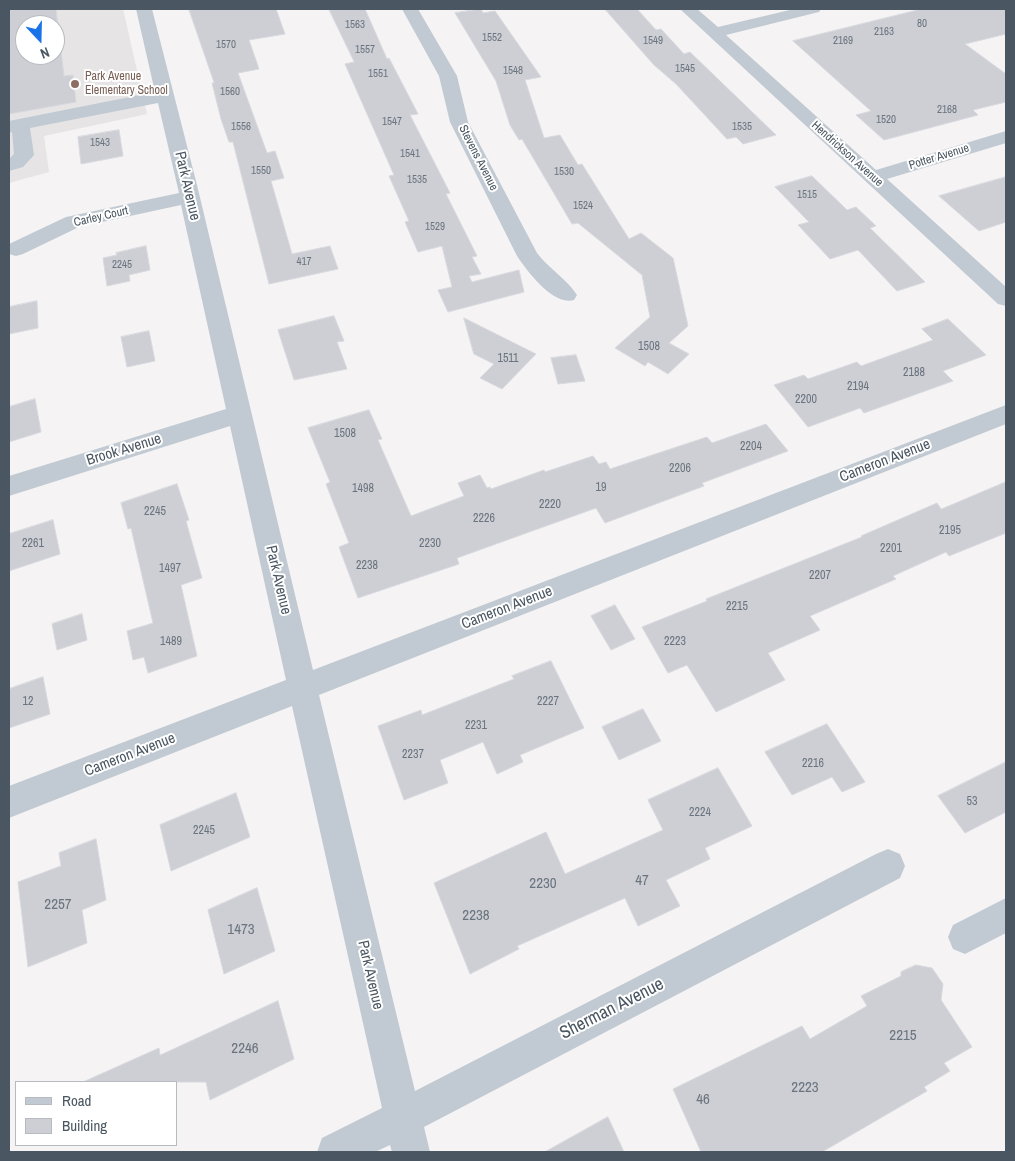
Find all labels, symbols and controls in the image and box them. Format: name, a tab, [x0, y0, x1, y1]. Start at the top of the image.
north arrow	[15, 15, 65, 65]
house number: 80	[917, 17, 927, 31]
house number: 1563	[345, 18, 365, 32]
house number: 2163	[874, 25, 894, 39]
house number: 1552	[482, 31, 502, 45]
house number: 1549	[643, 34, 663, 48]
house number: 2169	[833, 34, 853, 48]
house number: 1570	[216, 38, 236, 52]
text: N	[38, 43, 52, 63]
house number: 1557	[355, 43, 375, 57]
house number: 1545	[675, 62, 695, 76]
house number: 1548	[503, 64, 523, 78]
house number: 1551	[368, 67, 388, 81]
place label: Park Avenue Elementary School	[85, 70, 168, 98]
marker: Park Avenue Elementary School	[69, 78, 81, 90]
house number: 1560	[220, 85, 240, 99]
house number: 2168	[937, 103, 957, 117]
house number: 1520	[876, 113, 896, 127]
house number: 1547	[382, 115, 402, 129]
street label: Hendrickson Avenue	[808, 118, 886, 190]
house number: 1556	[231, 120, 251, 134]
house number: 1535	[732, 120, 752, 134]
street label: Stevens Avenue	[455, 123, 501, 193]
house number: 1543	[90, 136, 110, 150]
street label: Potter Avenue	[907, 141, 971, 173]
house number: 1541	[400, 147, 420, 161]
street label: Park Avenue	[170, 150, 204, 222]
house number: 1550	[251, 164, 271, 178]
house number: 1530	[554, 165, 574, 179]
house number: 1535	[407, 173, 427, 187]
house number: 1515	[797, 188, 817, 202]
house number: 1524	[573, 199, 593, 213]
street label: Carley Court	[72, 204, 130, 230]
house number: 1529	[425, 220, 445, 234]
house number: 417	[296, 255, 312, 269]
house number: 2245	[112, 258, 132, 272]
house number: 1508	[638, 340, 660, 354]
house number: 1511	[497, 352, 519, 366]
house number: 2188	[903, 366, 925, 380]
house number: 2194	[847, 380, 869, 394]
house number: 2200	[795, 393, 817, 407]
house number: 1508	[334, 427, 356, 441]
street label: Brook Avenue	[85, 430, 163, 470]
street label: Cameron Avenue	[837, 435, 933, 487]
house number: 2204	[740, 440, 762, 454]
house number: 2206	[669, 462, 691, 476]
house number: 19	[596, 481, 606, 495]
house number: 1498	[352, 482, 374, 496]
house number: 2220	[539, 498, 561, 512]
house number: 2245	[144, 505, 166, 519]
house number: 2226	[473, 512, 495, 526]
house number: 2195	[939, 524, 961, 538]
house number: 2261	[22, 537, 44, 551]
house number: 2230	[419, 537, 441, 551]
house number: 2201	[880, 542, 902, 556]
street label: Park Avenue	[261, 544, 295, 616]
house number: 2238	[356, 559, 378, 573]
house number: 1497	[159, 562, 181, 576]
house number: 2207	[809, 569, 831, 583]
street label: Cameron Avenue	[459, 582, 555, 634]
house number: 2215	[726, 600, 748, 614]
house number: 1489	[160, 635, 182, 649]
house number: 2223	[664, 635, 686, 649]
house number: 12	[23, 695, 33, 709]
house number: 2227	[537, 695, 559, 709]
house number: 2231	[465, 719, 487, 733]
street label: Cameron Avenue	[82, 729, 178, 781]
house number: 2237	[402, 748, 424, 762]
house number: 2216	[802, 757, 824, 771]
house number: 53	[967, 795, 977, 809]
house number: 2224	[689, 806, 711, 820]
house number: 2245	[193, 824, 215, 838]
house number: 47	[635, 872, 649, 890]
house number: 2230	[529, 875, 557, 893]
house number: 2257	[44, 896, 72, 914]
house number: 2238	[462, 907, 490, 925]
house number: 1473	[227, 921, 255, 939]
street label: Park Avenue	[353, 939, 387, 1011]
street label: Sherman Avenue	[556, 974, 668, 1044]
house number: 2215	[889, 1027, 917, 1045]
house number: 2246	[231, 1040, 259, 1058]
house number: 2223	[791, 1079, 819, 1097]
legend	[15, 1081, 178, 1146]
text: Road	[62, 1090, 91, 1111]
house number: 46	[696, 1091, 710, 1109]
text: Building	[62, 1115, 107, 1136]

